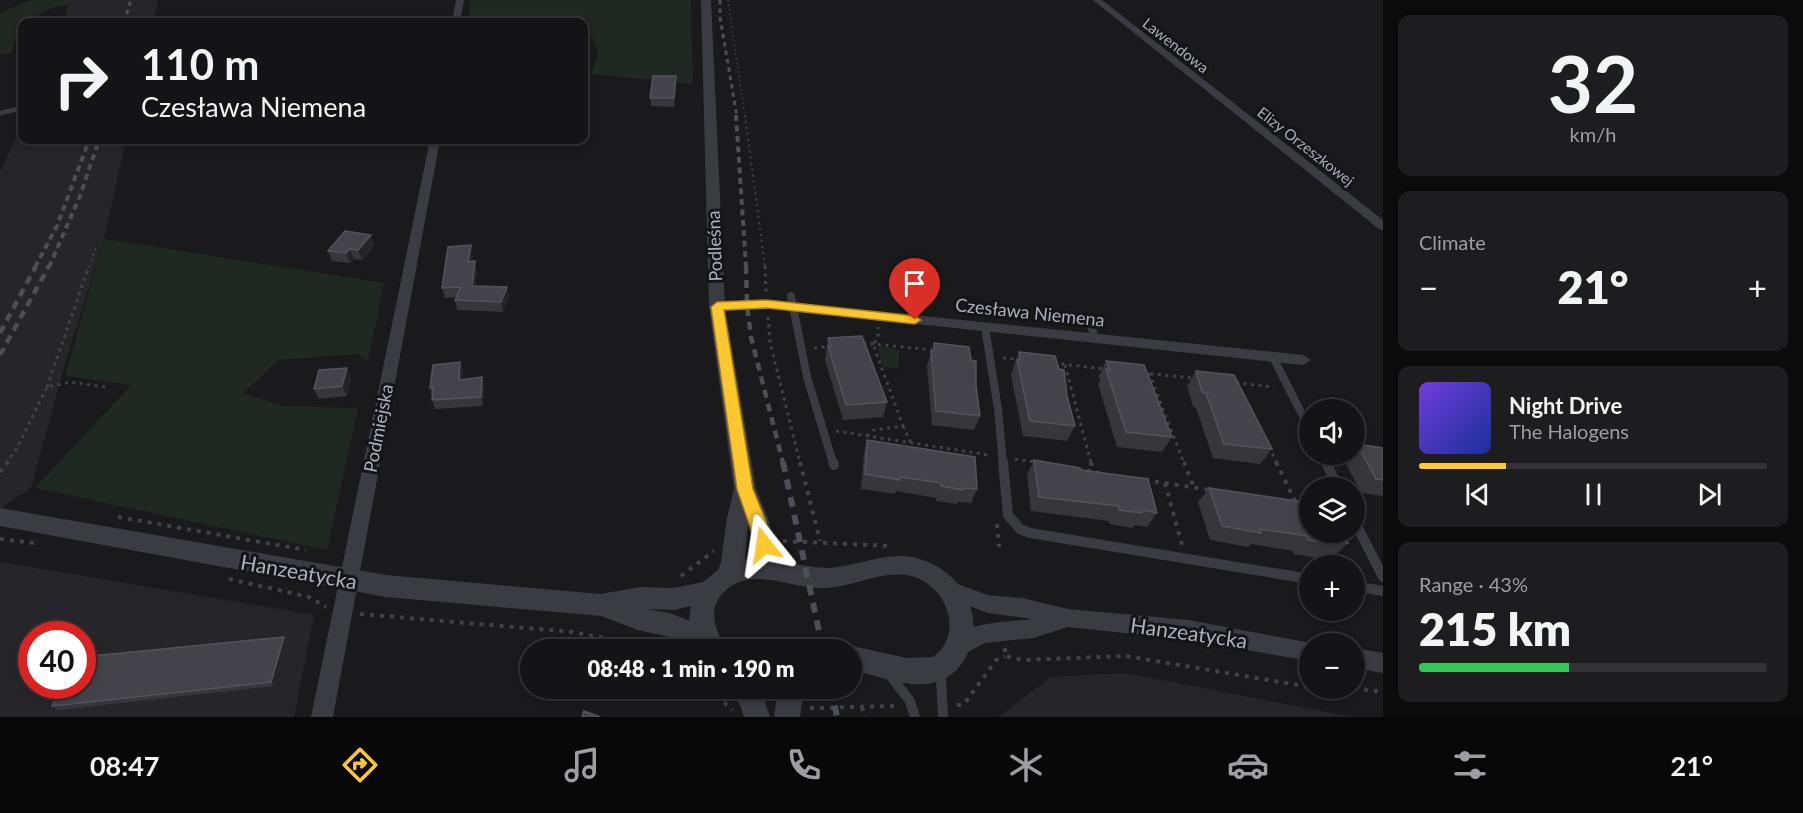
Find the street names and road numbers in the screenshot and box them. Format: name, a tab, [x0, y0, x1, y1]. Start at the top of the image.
street label: Lawendowa	[1139, 14, 1213, 76]
street label: Elizy Orzeszkowej	[1254, 103, 1358, 189]
street label: Podleśna	[702, 210, 726, 282]
street label: Czesława Niemena	[954, 293, 1106, 331]
street label: Podmiejska	[359, 382, 397, 474]
street label: Hanzeatycka	[239, 548, 359, 594]
street label: Hanzeatycka	[1129, 611, 1249, 653]

